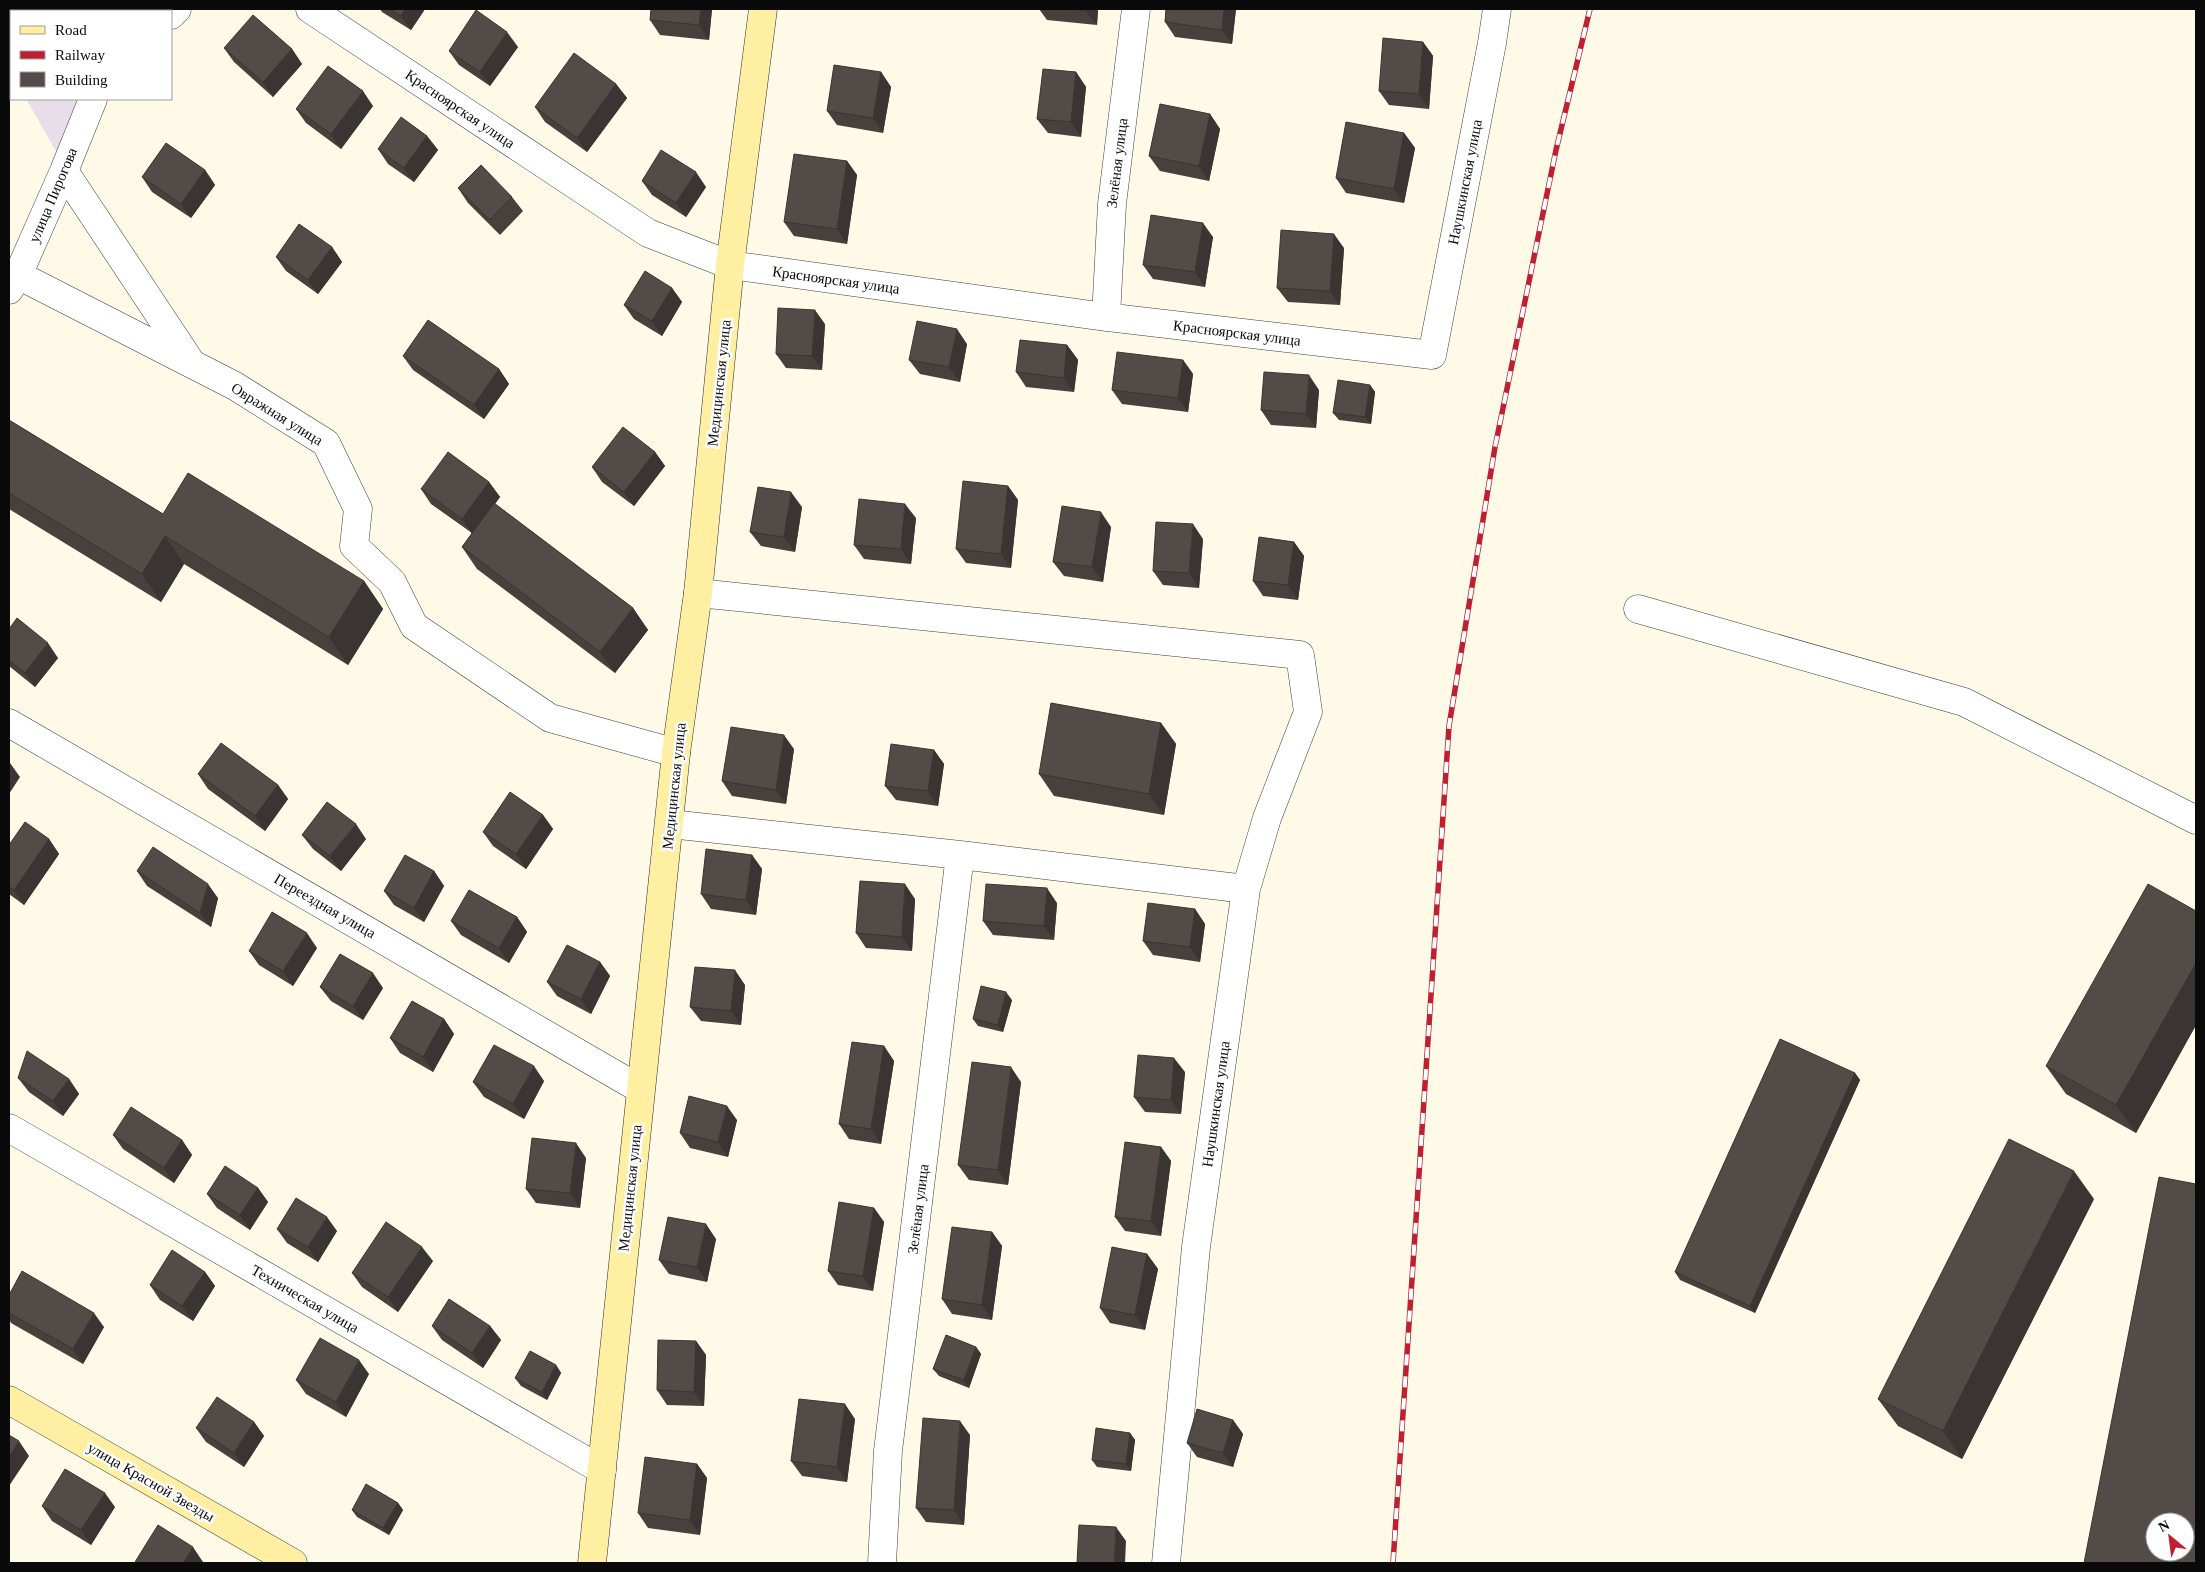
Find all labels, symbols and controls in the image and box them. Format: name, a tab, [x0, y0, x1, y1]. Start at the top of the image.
legend	[10, 10, 172, 100]
text: Road	[55, 22, 87, 38]
text: Railway	[55, 47, 105, 63]
street label: Красноярская улица	[402, 66, 518, 152]
text: Building	[55, 72, 108, 88]
street label: Зелёная улица	[1104, 117, 1131, 209]
street label: Наушкинская улица	[1445, 118, 1485, 246]
street label: улица Пирогова	[26, 145, 80, 245]
street label: Красноярская улица	[771, 263, 901, 297]
street label: Красноярская улица	[1172, 317, 1302, 349]
street label: Медицинская улица	[704, 318, 734, 447]
street label: Овражная улица	[228, 379, 326, 449]
street label: Медицинская улица	[659, 721, 689, 850]
street label: Переездная улица	[272, 871, 379, 942]
street label: Наушкинская улица	[1199, 1040, 1233, 1168]
street label: Медицинская улица	[615, 1123, 645, 1252]
street label: Зелёная улица	[905, 1163, 932, 1255]
street label: Техническая улица	[248, 1262, 362, 1336]
street label: улица Красной Звезды	[85, 1439, 217, 1525]
north arrow	[2145, 1512, 2195, 1562]
text: N	[2156, 1517, 2172, 1535]

